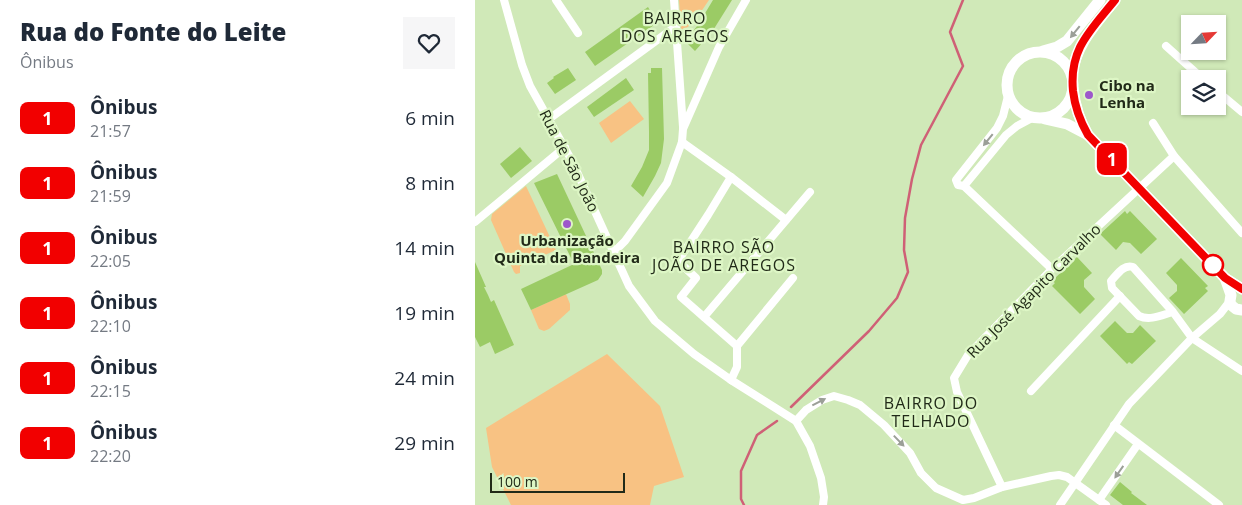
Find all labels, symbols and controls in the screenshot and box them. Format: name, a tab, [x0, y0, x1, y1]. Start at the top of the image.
district label: BAIRRO DOS AREGOS	[621, 7, 729, 47]
text: Rua do Fonte do Leite	[20, 15, 286, 48]
north arrow	[1181, 15, 1226, 60]
map controls	[1181, 15, 1226, 115]
button: heart	[403, 17, 455, 69]
one-way arrow	[1069, 25, 1080, 38]
text: Ônibus	[20, 51, 74, 73]
button: layers	[1181, 70, 1226, 115]
place label: Cibo na Lenha	[1099, 75, 1155, 112]
marker: Cibo na Lenha	[1083, 89, 1095, 101]
text: Ônibus	[90, 94, 157, 120]
text: 6 min	[405, 105, 455, 131]
text: 1	[42, 106, 53, 130]
street label: Rua de São João	[536, 106, 604, 215]
text: 21:57	[90, 120, 131, 142]
one-way arrow	[982, 133, 993, 146]
line badge: 1	[1096, 143, 1128, 175]
text: 1	[1107, 147, 1117, 171]
text: Ônibus	[90, 159, 157, 185]
text: 8 min	[405, 170, 455, 196]
text: 1	[42, 171, 53, 195]
text: 21:59	[90, 185, 131, 207]
marker: Urbanização Quinta da Bandeira	[561, 218, 573, 230]
street label: Rua José Agapito Carvalho	[962, 219, 1105, 362]
text: Ônibus	[90, 224, 157, 250]
place label: Urbanização Quinta da Bandeira	[494, 230, 640, 267]
text: 14 min	[394, 235, 455, 261]
text: 1	[42, 236, 53, 260]
district label: BAIRRO SÃO JOÃO DE AREGOS	[650, 236, 796, 276]
text: 22:05	[90, 250, 131, 272]
unlabelled marker	[1202, 254, 1224, 276]
text: Ônibus	[90, 289, 157, 315]
text: 19 min	[394, 300, 455, 326]
text: 1	[42, 301, 53, 325]
text: 22:10	[90, 315, 131, 337]
text: Ônibus	[90, 354, 157, 380]
text: 24 min	[394, 365, 455, 391]
text: 1	[42, 366, 53, 390]
text: 22:15	[90, 380, 131, 402]
district label: BAIRRO DO TELHADO	[884, 392, 978, 432]
one-way arrow	[812, 398, 827, 406]
text: Ônibus	[90, 419, 157, 445]
text: 29 min	[394, 430, 455, 456]
text: 1	[42, 431, 53, 455]
one-way arrow	[893, 435, 905, 447]
text: 22:20	[90, 445, 131, 467]
one-way arrow	[1114, 465, 1124, 479]
scale bar	[490, 470, 625, 493]
text: 100 m	[497, 472, 538, 491]

